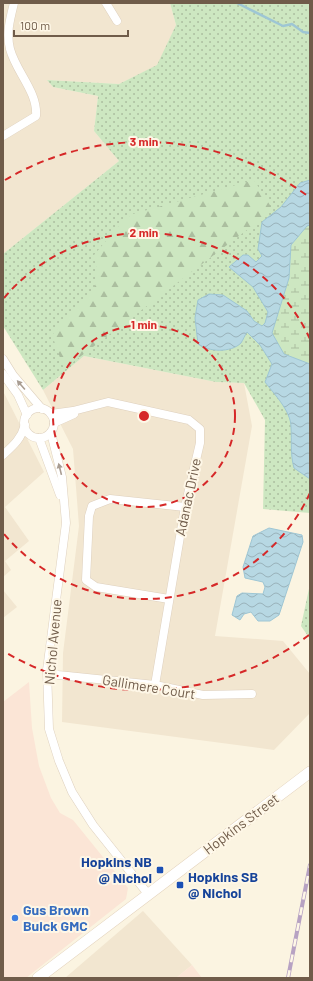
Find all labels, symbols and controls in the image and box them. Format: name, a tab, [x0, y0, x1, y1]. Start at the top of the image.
scale bar	[14, 12, 128, 38]
text: 100 m	[20, 18, 50, 32]
text: 3 min	[130, 134, 158, 148]
text: 2 min	[130, 225, 158, 239]
text: 1 min	[131, 317, 157, 331]
one-way arrow	[17, 379, 26, 390]
centre of rings	[137, 409, 151, 423]
street label: Adanac Drive	[171, 456, 204, 537]
one-way arrow	[56, 463, 62, 475]
street label: Nichol Avenue	[40, 598, 65, 685]
street label: Gallimere Court	[101, 671, 197, 702]
street label: Hopkins Street	[199, 790, 282, 858]
place label: Hopkins NB @ Nichol	[81, 853, 152, 886]
marker: Hopkins NB @ Nichol	[155, 865, 165, 875]
place label: Hopkins SB @ Nichol	[188, 868, 258, 901]
marker: Hopkins SB @ Nichol	[175, 880, 185, 890]
place label: Gus Brown Buick GMC	[23, 901, 89, 934]
marker: Gus Brown Buick GMC	[10, 913, 20, 923]

